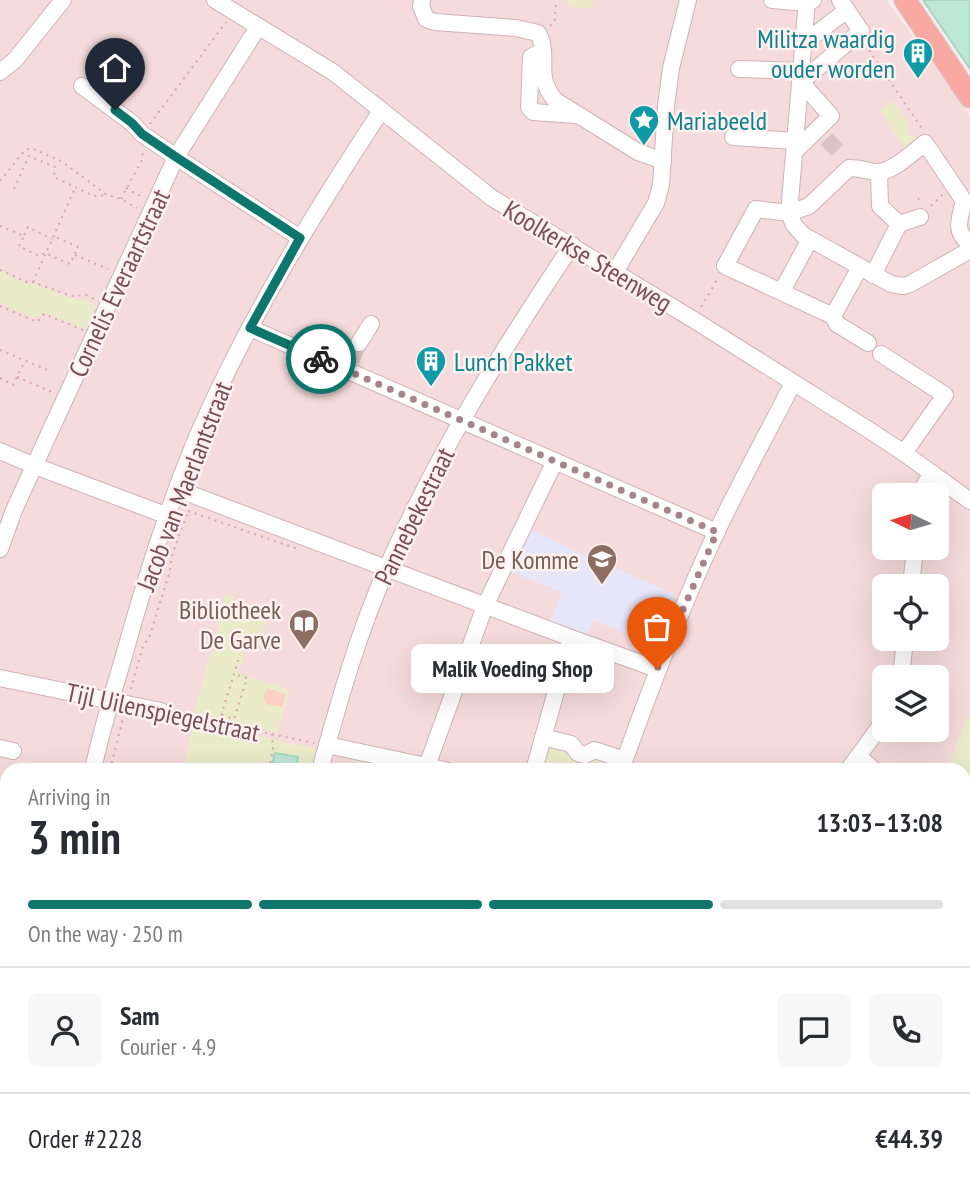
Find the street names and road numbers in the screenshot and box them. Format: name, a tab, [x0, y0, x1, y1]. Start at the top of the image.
street label: Cornelis Everaartstraat	[61, 184, 177, 382]
street label: Koolkerkse Steenweg	[498, 193, 678, 319]
street label: Jacob van Maerlantstraat	[129, 377, 239, 596]
street label: Pannebekestraat	[367, 442, 461, 590]
street label: Tijl Uilenspiegelstraat	[63, 675, 263, 749]

